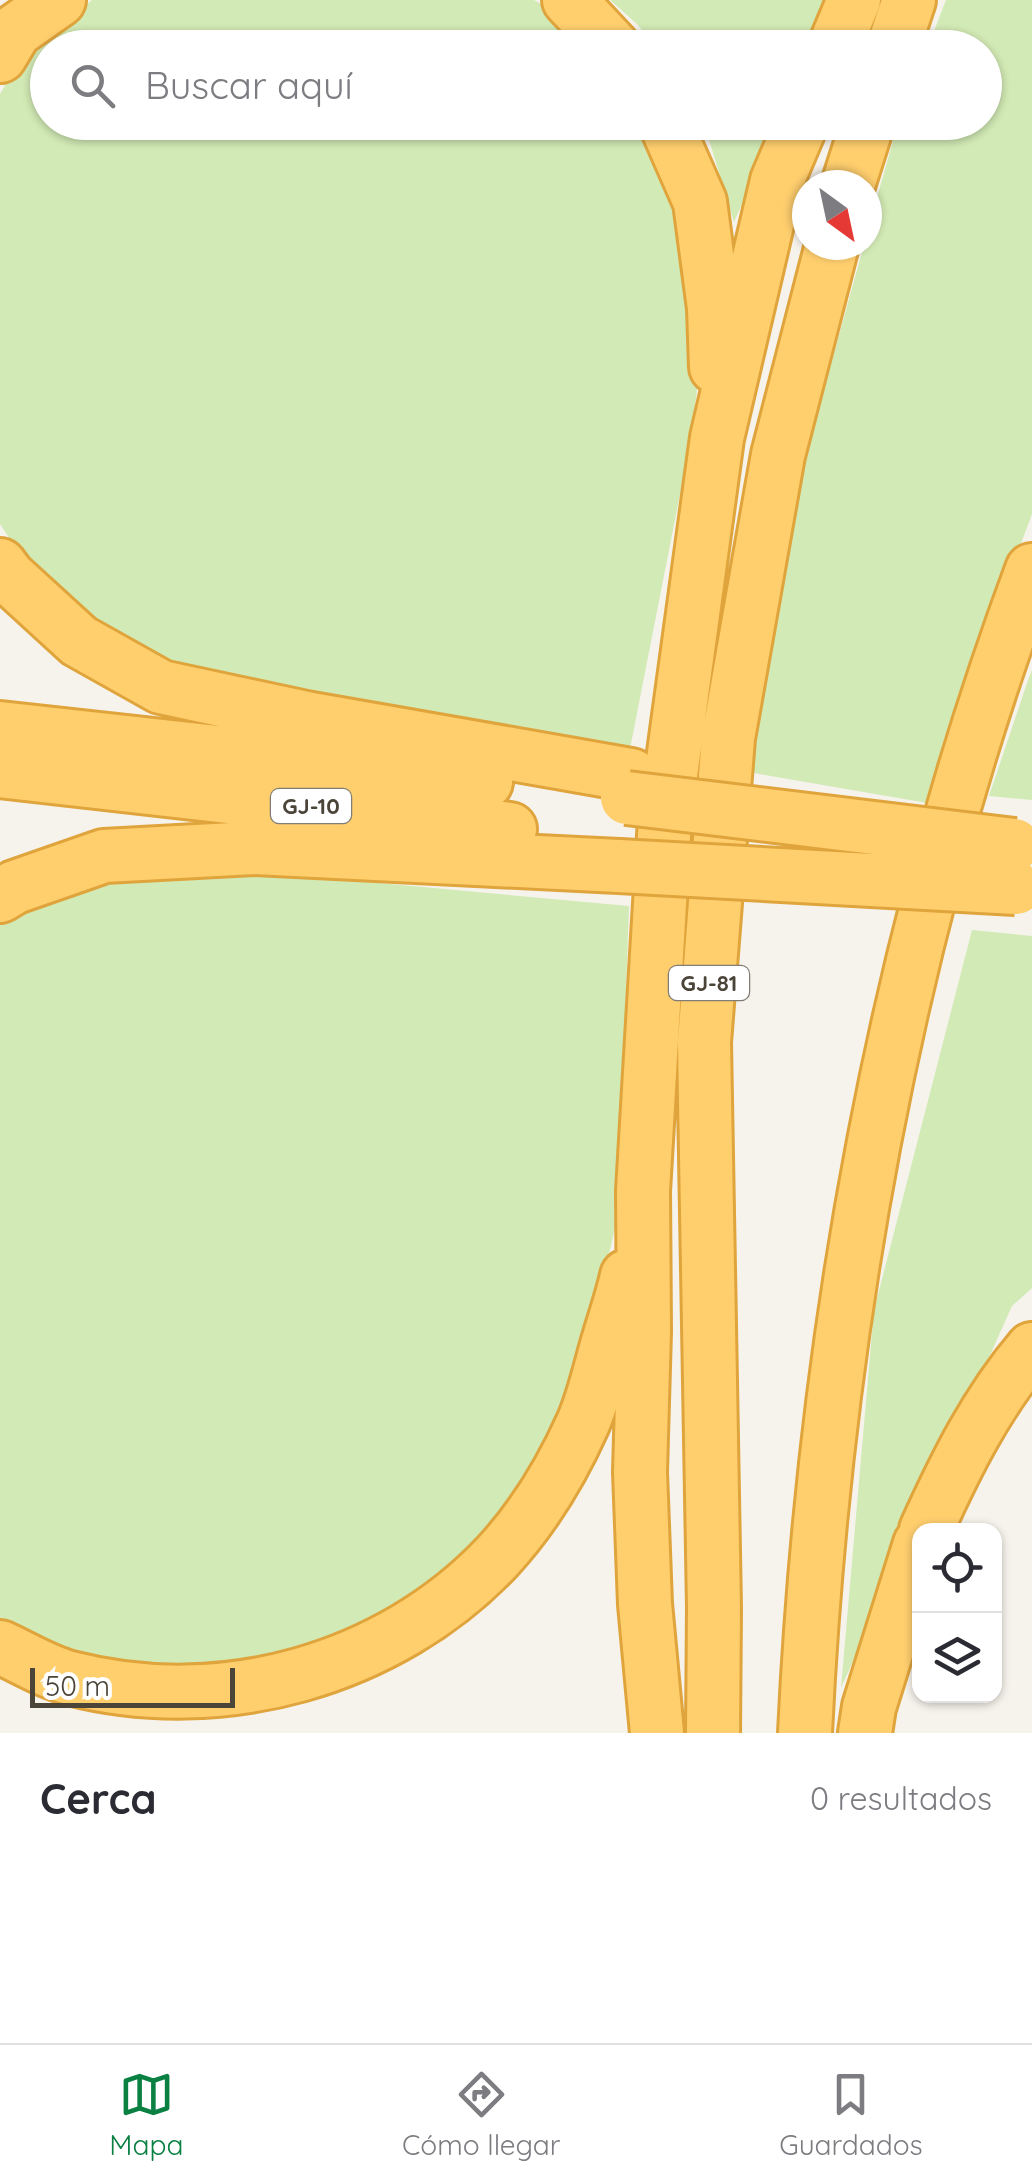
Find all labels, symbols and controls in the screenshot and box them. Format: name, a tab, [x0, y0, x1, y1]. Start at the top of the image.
search box	[30, 30, 1002, 140]
icon: search	[65, 58, 120, 113]
text: Buscar aquí	[145, 61, 353, 109]
north arrow	[792, 170, 882, 260]
road number: GJ-10	[271, 789, 351, 823]
road number: GJ-81	[669, 966, 749, 1000]
map controls	[912, 1523, 1002, 1703]
button: locate	[912, 1523, 1002, 1613]
button: layers	[912, 1613, 1002, 1703]
scale bar	[30, 1663, 235, 1708]
text: 50 m	[45, 1668, 110, 1703]
text: Cerca	[40, 1772, 157, 1825]
text: 0 resultados	[810, 1778, 992, 1818]
tab: Mapa	[109, 2067, 183, 2162]
tab: Cómo llegar	[402, 2067, 561, 2162]
tab: Guardados	[779, 2067, 923, 2162]

